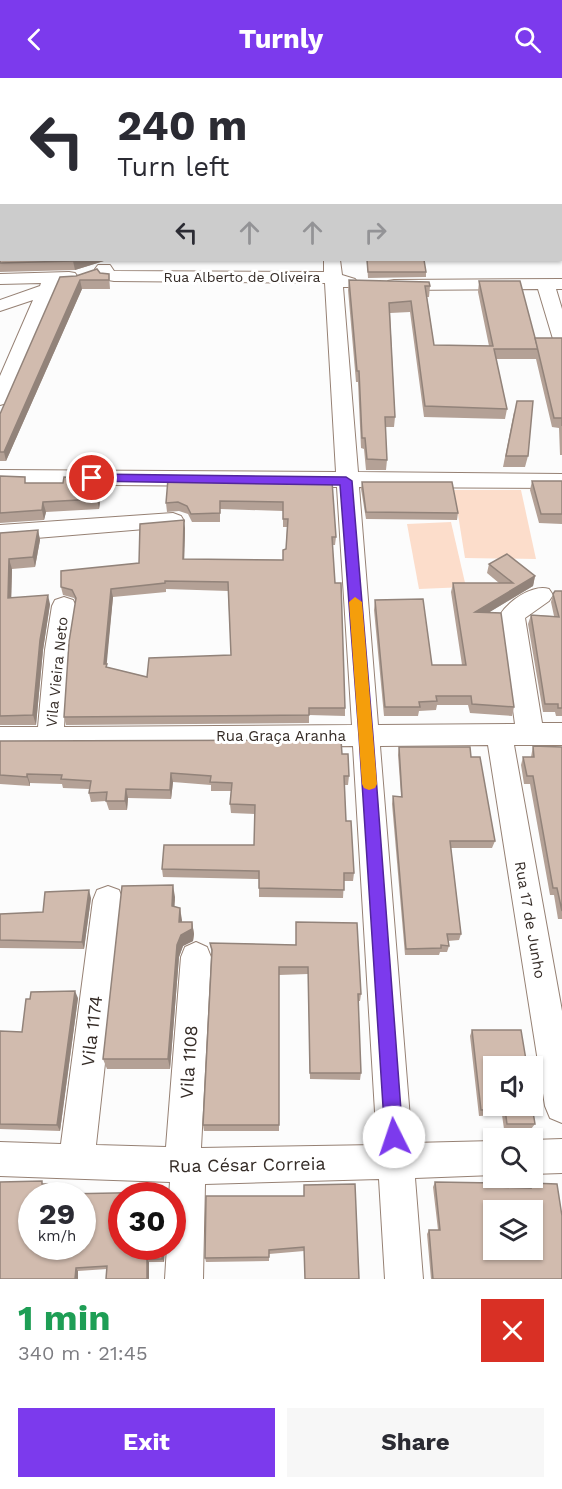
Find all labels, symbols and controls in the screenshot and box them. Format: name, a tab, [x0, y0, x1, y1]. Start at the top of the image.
icon: back	[18, 23, 51, 56]
text: Turnly	[239, 23, 323, 55]
icon: search	[511, 23, 544, 56]
text: 240 m	[117, 101, 247, 150]
icon: left	[18, 102, 96, 180]
text: Turn left	[117, 151, 229, 183]
icon: left	[170, 216, 203, 249]
icon: ahead	[233, 216, 266, 249]
icon: ahead	[296, 216, 329, 249]
icon: right	[359, 216, 392, 249]
street label: Rua Alberto de Oliveira	[164, 269, 321, 285]
pin	[66, 452, 117, 503]
icon: arrive	[75, 461, 108, 494]
street label: Vila Vieira Neto	[42, 616, 72, 728]
street label: Rua Graça Aranha	[216, 727, 347, 745]
street label: Rua 17 de Junho	[511, 860, 549, 980]
street label: Vila 1174	[77, 994, 106, 1068]
street label: Vila 1108	[175, 1024, 202, 1100]
map controls	[483, 1056, 543, 1260]
button: sound	[483, 1056, 543, 1116]
position arrow	[362, 1105, 426, 1169]
button: search	[483, 1128, 543, 1188]
street label: Rua César Correia	[168, 1153, 326, 1176]
speed limit sign: 30	[108, 1182, 186, 1260]
text: 29	[39, 1196, 75, 1231]
button: layers	[483, 1200, 543, 1260]
text: km/h	[38, 1227, 76, 1245]
text: 1 min	[18, 1297, 110, 1339]
button: close	[481, 1299, 544, 1362]
text: 340 m · 21:45	[18, 1341, 148, 1365]
button: Exit	[18, 1408, 275, 1477]
button: Share	[287, 1408, 544, 1477]

